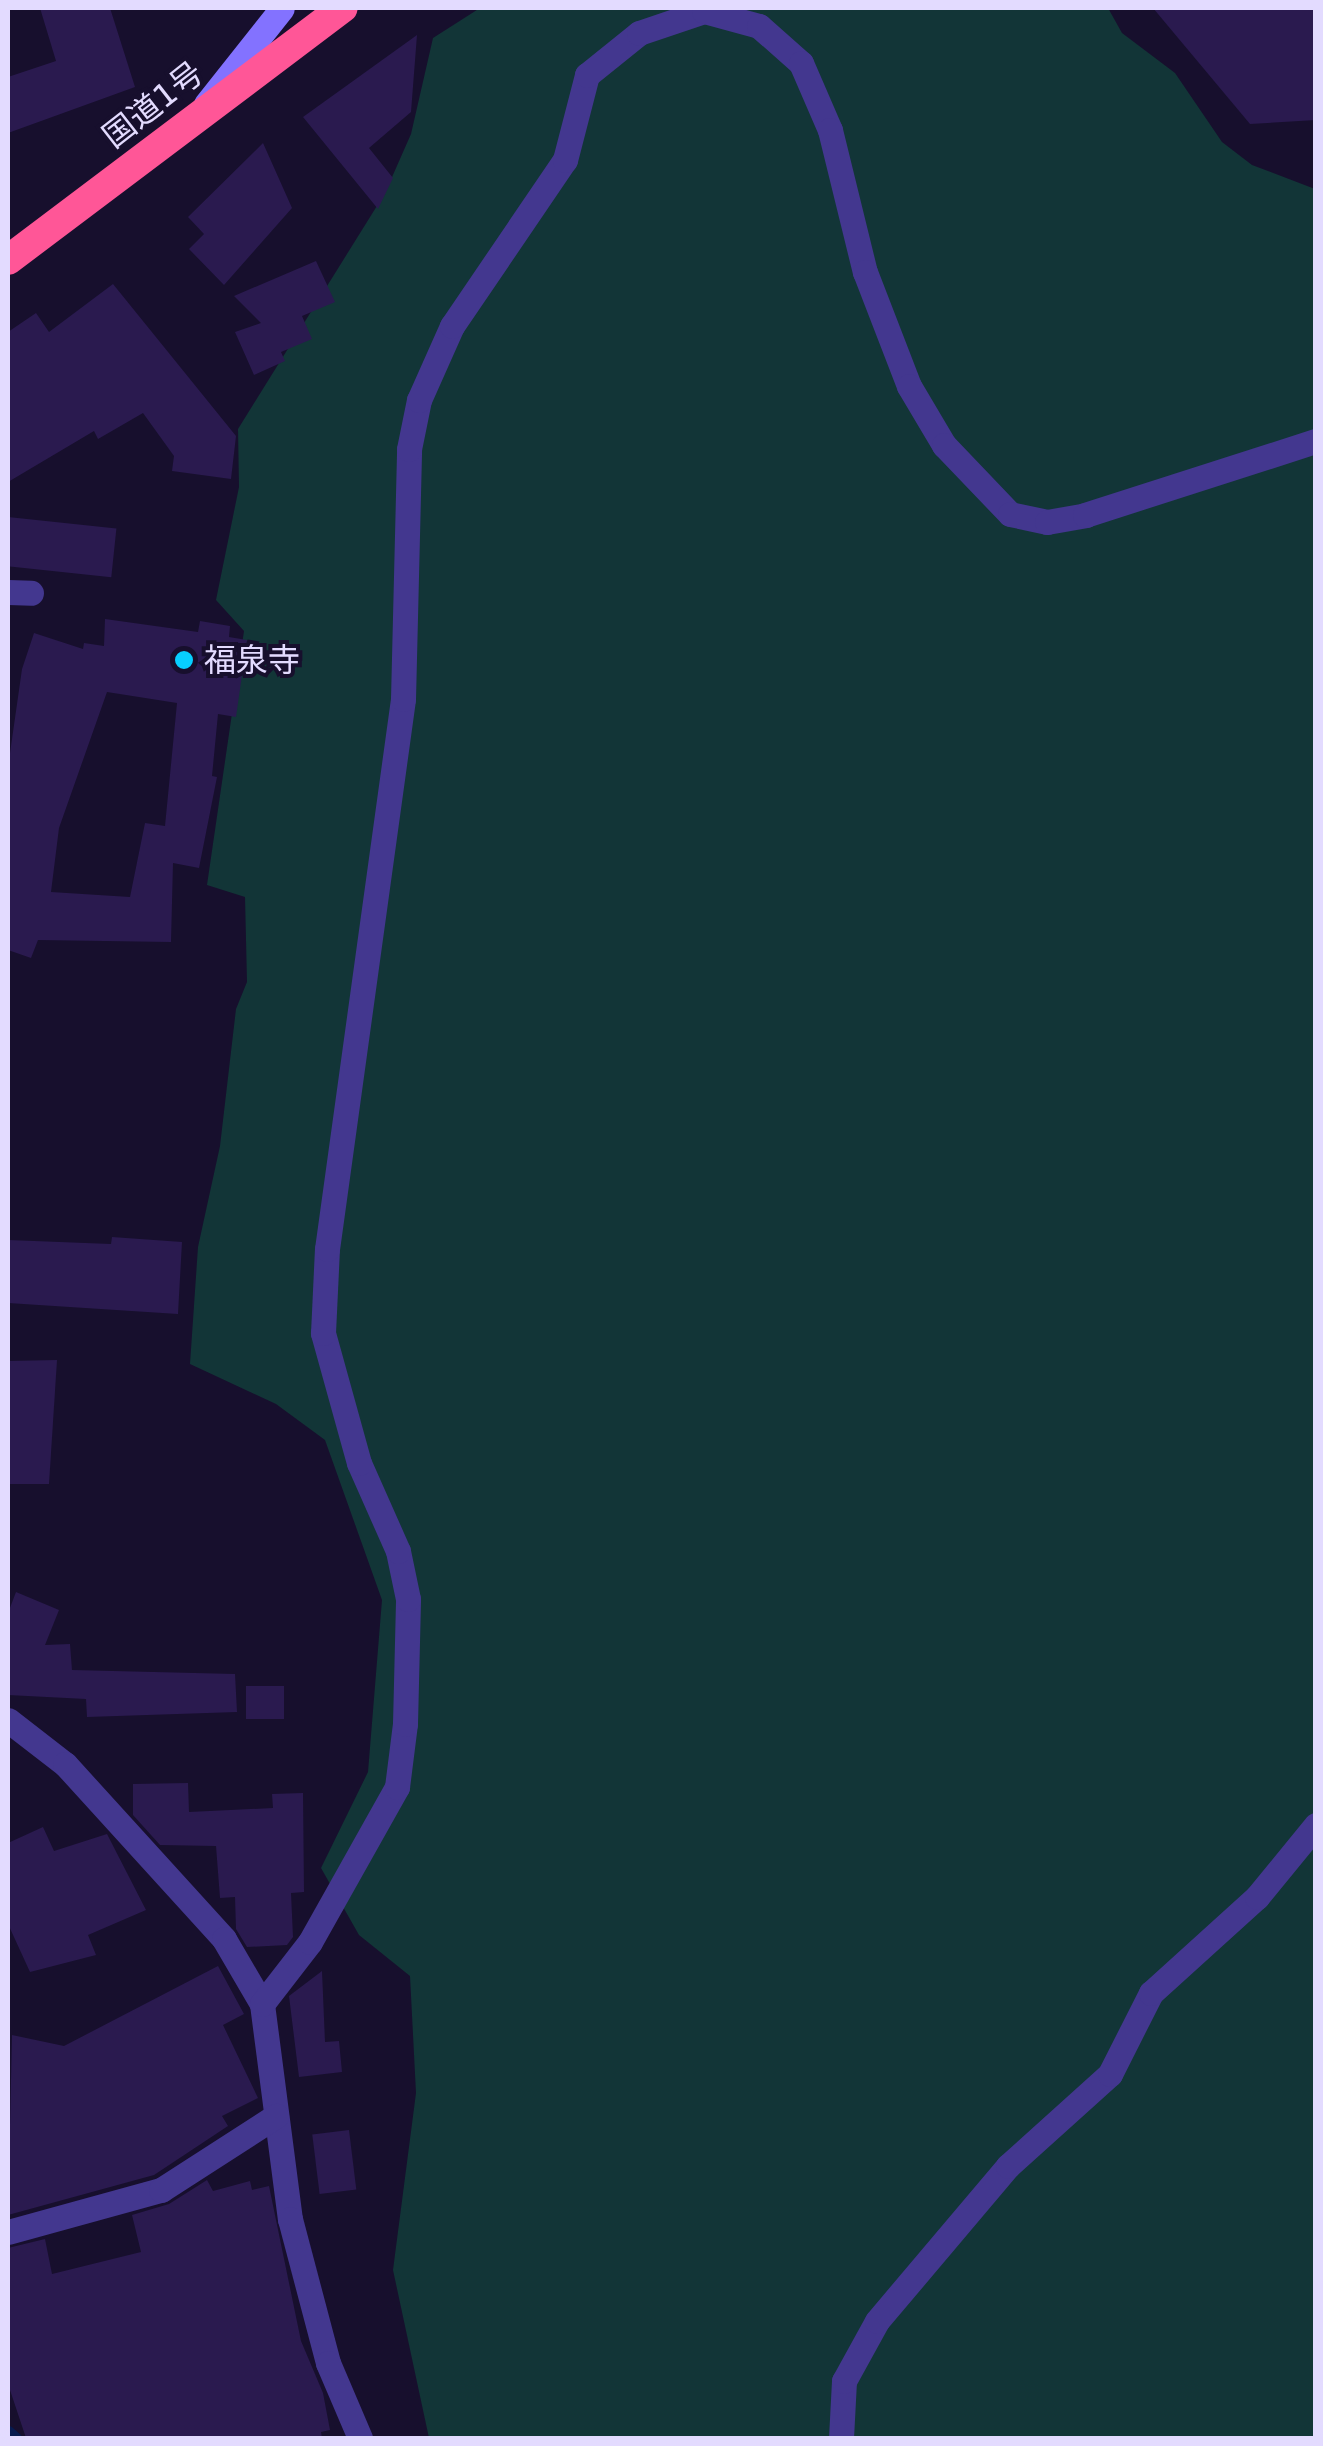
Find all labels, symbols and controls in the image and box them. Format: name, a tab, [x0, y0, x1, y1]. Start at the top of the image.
street label: 国道1号	[95, 54, 211, 156]
place label: 福泉寺	[204, 641, 300, 679]
marker: 福泉寺	[173, 649, 195, 671]

